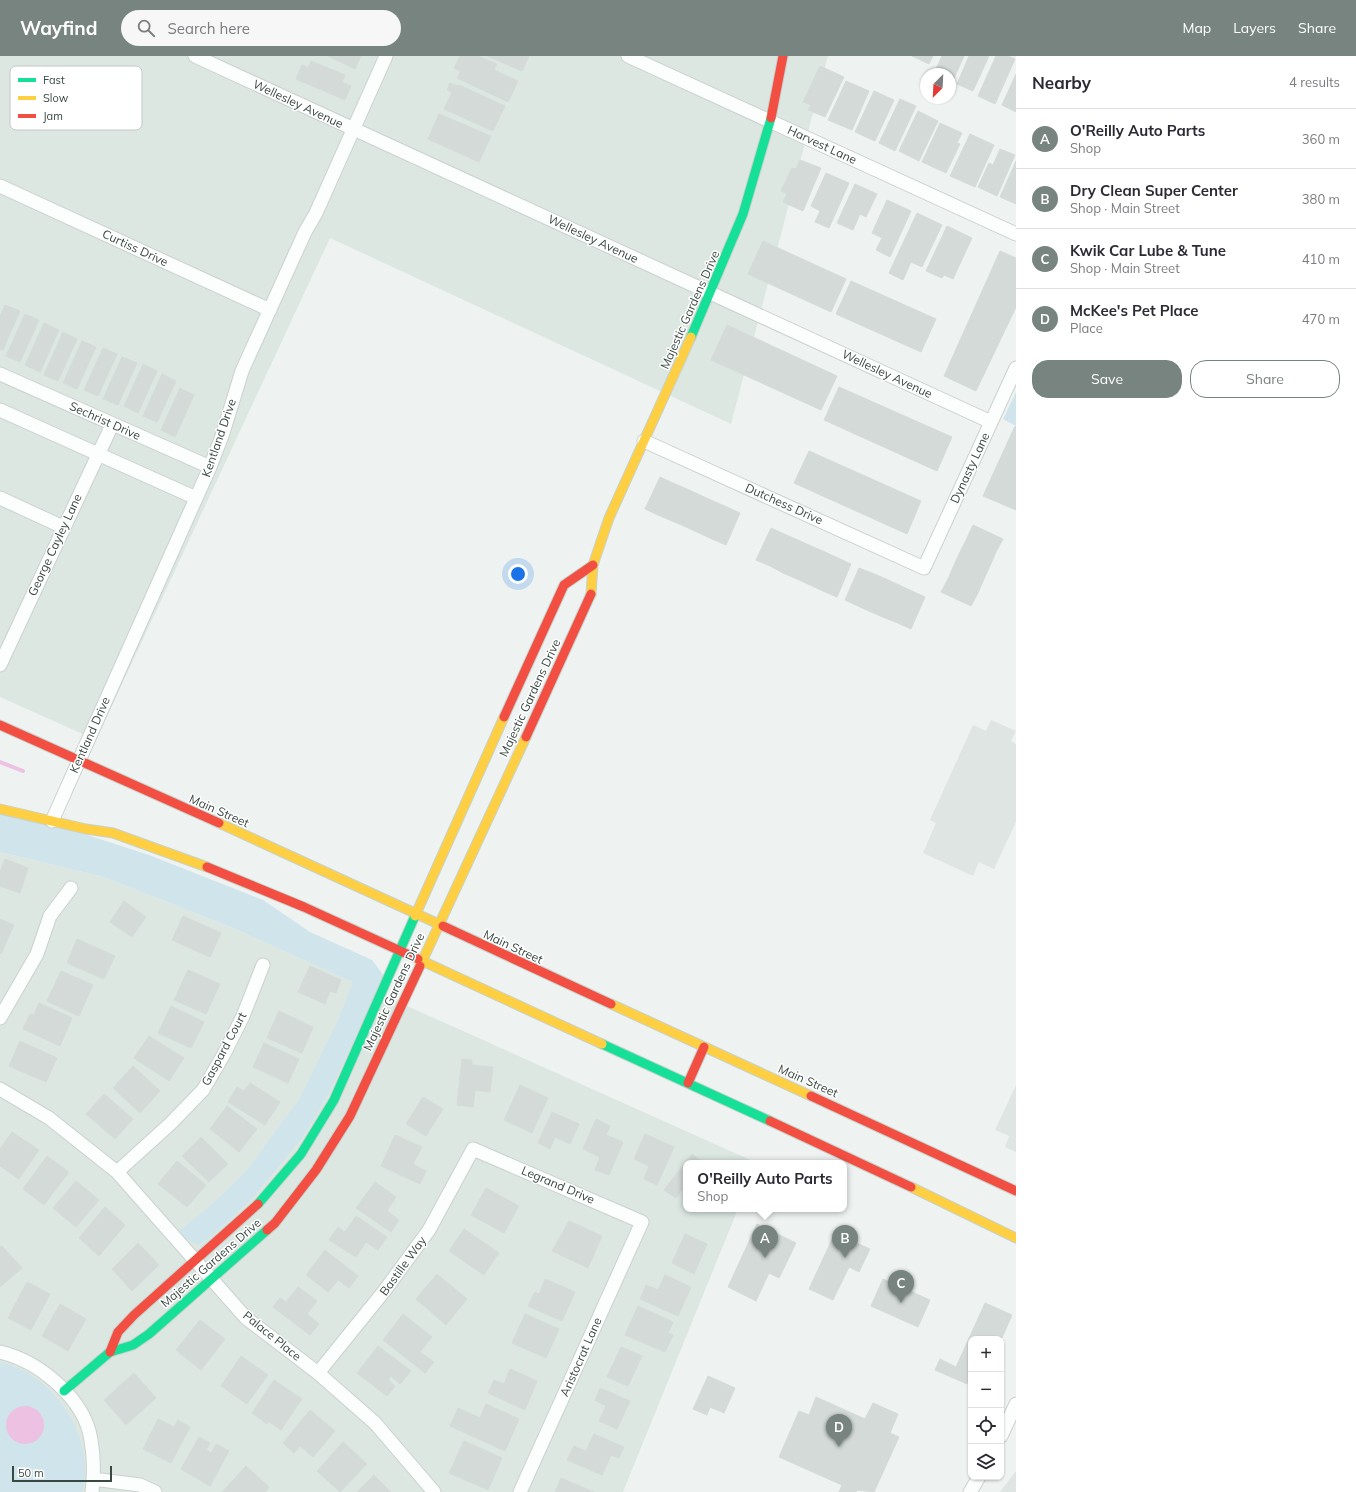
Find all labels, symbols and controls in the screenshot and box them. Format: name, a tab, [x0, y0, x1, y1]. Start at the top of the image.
search box	[121, 10, 401, 46]
text: Wayfind	[20, 16, 97, 40]
icon: search	[135, 17, 157, 39]
text: Search here	[167, 19, 250, 38]
text: Map	[1182, 19, 1211, 37]
text: Layers	[1233, 19, 1276, 37]
text: Share	[1298, 19, 1336, 37]
legend	[10, 66, 142, 130]
north arrow	[920, 68, 956, 104]
text: Nearby	[1032, 72, 1091, 93]
text: Fast	[43, 73, 65, 87]
text: 4 results	[1289, 74, 1340, 90]
street label: Wellesley Avenue	[251, 76, 346, 131]
text: Slow	[43, 91, 69, 105]
text: Jam	[43, 109, 63, 123]
text: O'Reilly Auto Parts	[1070, 121, 1205, 140]
street label: Harvest Lane	[785, 122, 859, 167]
text: A	[1040, 131, 1050, 147]
text: 360 m	[1302, 131, 1340, 147]
text: Shop	[1070, 140, 1101, 156]
text: Dry Clean Super Center	[1070, 181, 1238, 200]
text: B	[1041, 191, 1049, 207]
text: 380 m	[1302, 191, 1340, 207]
text: Shop · Main Street	[1070, 200, 1180, 216]
street label: Wellesley Avenue	[546, 211, 641, 266]
street label: Curtiss Drive	[100, 226, 170, 269]
text: Kwik Car Lube & Tune	[1070, 241, 1226, 260]
street label: Majestic Gardens Drive	[657, 248, 722, 371]
text: C	[1041, 251, 1049, 267]
text: 410 m	[1302, 251, 1340, 267]
text: Shop · Main Street	[1070, 260, 1180, 276]
text: McKee's Pet Place	[1070, 301, 1199, 320]
text: D	[1040, 311, 1050, 327]
text: 470 m	[1302, 311, 1340, 327]
text: Place	[1070, 320, 1103, 336]
street label: Wellesley Avenue	[840, 346, 935, 401]
button: Save	[1032, 360, 1182, 398]
button: Share	[1190, 360, 1340, 398]
street label: Kentland Drive	[198, 397, 239, 479]
street label: Sechrist Drive	[67, 398, 143, 443]
street label: Dynasty Lane	[947, 430, 993, 506]
street label: Dutchess Drive	[743, 480, 825, 527]
street label: George Cayley Lane	[24, 491, 85, 598]
your location	[508, 564, 528, 584]
street label: Majestic Gardens Drive	[496, 637, 563, 759]
street label: Kentland Drive	[66, 694, 113, 775]
street label: Main Street	[187, 791, 251, 830]
street label: Main Street	[481, 926, 545, 967]
street label: Majestic Gardens Drive	[360, 931, 427, 1053]
street label: Gaspard Court	[198, 1009, 249, 1088]
street label: Main Street	[776, 1061, 840, 1100]
popup	[683, 1160, 847, 1212]
street label: Legrand Drive	[519, 1162, 597, 1207]
text: O'Reilly Auto Parts	[697, 1169, 833, 1188]
text: Shop	[697, 1188, 728, 1204]
street label: Majestic Gardens Drive	[157, 1215, 264, 1310]
pin: A	[752, 1225, 778, 1258]
pin: B	[832, 1225, 858, 1258]
street label: Bastille Way	[376, 1233, 430, 1298]
pin: C	[888, 1270, 914, 1303]
street label: Palace Place	[240, 1308, 304, 1364]
street label: Aristocrat Lane	[556, 1315, 605, 1399]
map controls	[968, 1336, 1004, 1480]
button: +	[968, 1336, 1004, 1372]
button: −	[968, 1372, 1004, 1408]
button: locate	[968, 1408, 1004, 1444]
pin: D	[826, 1414, 852, 1447]
button: layers	[968, 1444, 1004, 1480]
scale bar	[12, 1464, 112, 1483]
text: 50 m	[18, 1466, 44, 1480]

